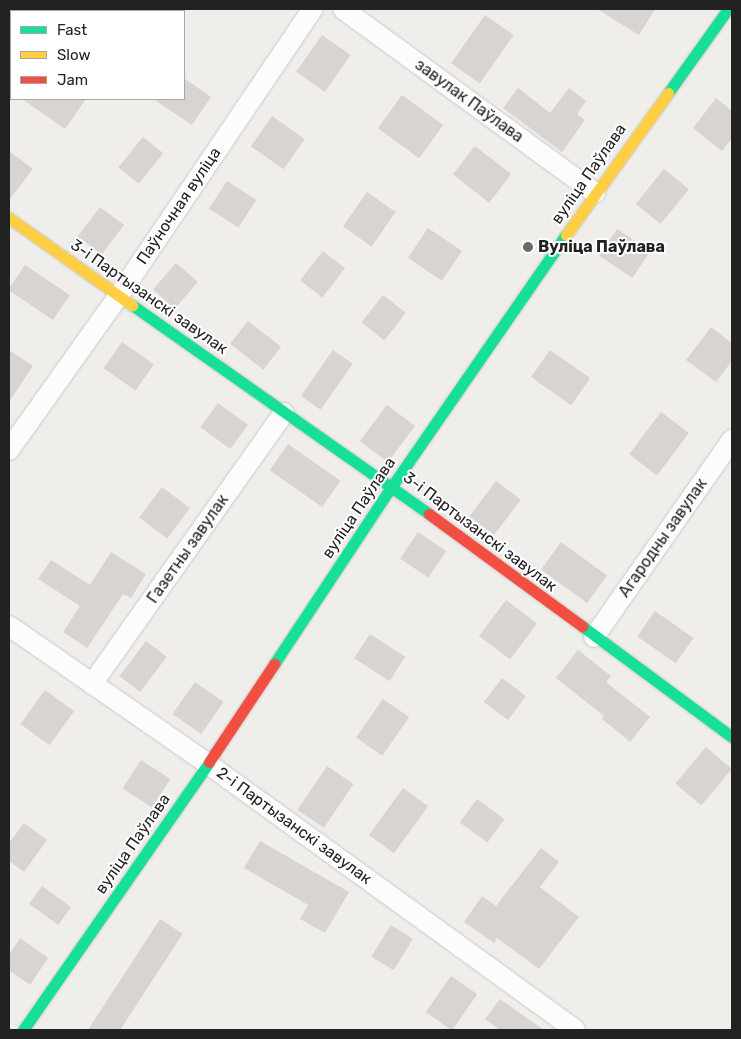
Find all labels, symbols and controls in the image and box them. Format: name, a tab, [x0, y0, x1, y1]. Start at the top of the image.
legend	[10, 10, 185, 100]
text: Fast	[57, 21, 87, 39]
text: Slow	[57, 46, 90, 64]
street label: завулак Паўлава	[411, 55, 527, 147]
text: Jam	[57, 71, 88, 89]
street label: вуліца Паўлава	[547, 120, 631, 228]
street label: Паўночная вуліца	[133, 144, 225, 268]
street label: 3-і Партызанскі завулак	[67, 235, 231, 359]
place label: Вуліца Паўлава	[538, 237, 665, 257]
marker: Вуліца Паўлава	[522, 241, 534, 253]
street label: вуліца Паўлава	[318, 454, 400, 562]
street label: 3-і Партызанскі завулак	[399, 468, 561, 596]
street label: Агародны завулак	[615, 475, 711, 601]
street label: Газетны завулак	[143, 491, 233, 607]
street label: 2-і Партызанскі завулак	[213, 763, 375, 889]
street label: вуліца Паўлава	[91, 790, 175, 898]

